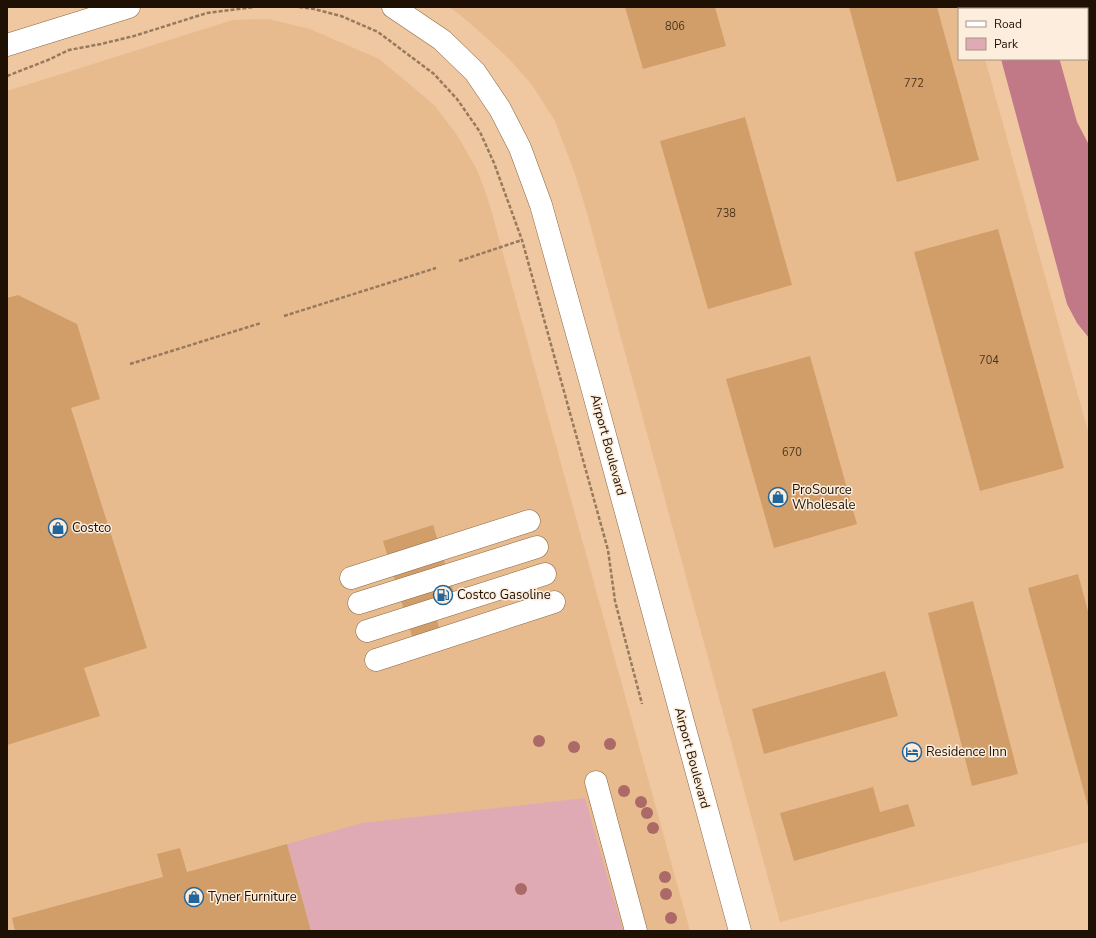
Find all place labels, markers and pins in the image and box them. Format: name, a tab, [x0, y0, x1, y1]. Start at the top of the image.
place label: ProSource Wholesale	[792, 481, 856, 514]
shop icon: ProSource Wholesale	[767, 486, 789, 508]
shop icon: Costco	[47, 517, 69, 539]
place label: Costco	[72, 519, 111, 537]
fuel station icon: Costco Gasoline	[432, 584, 454, 606]
place label: Costco Gasoline	[457, 586, 551, 604]
hotel icon: Residence Inn	[901, 741, 923, 763]
place label: Residence Inn	[926, 743, 1007, 761]
shop icon: Tyner Furniture	[183, 886, 205, 908]
place label: Tyner Furniture	[208, 888, 297, 906]

